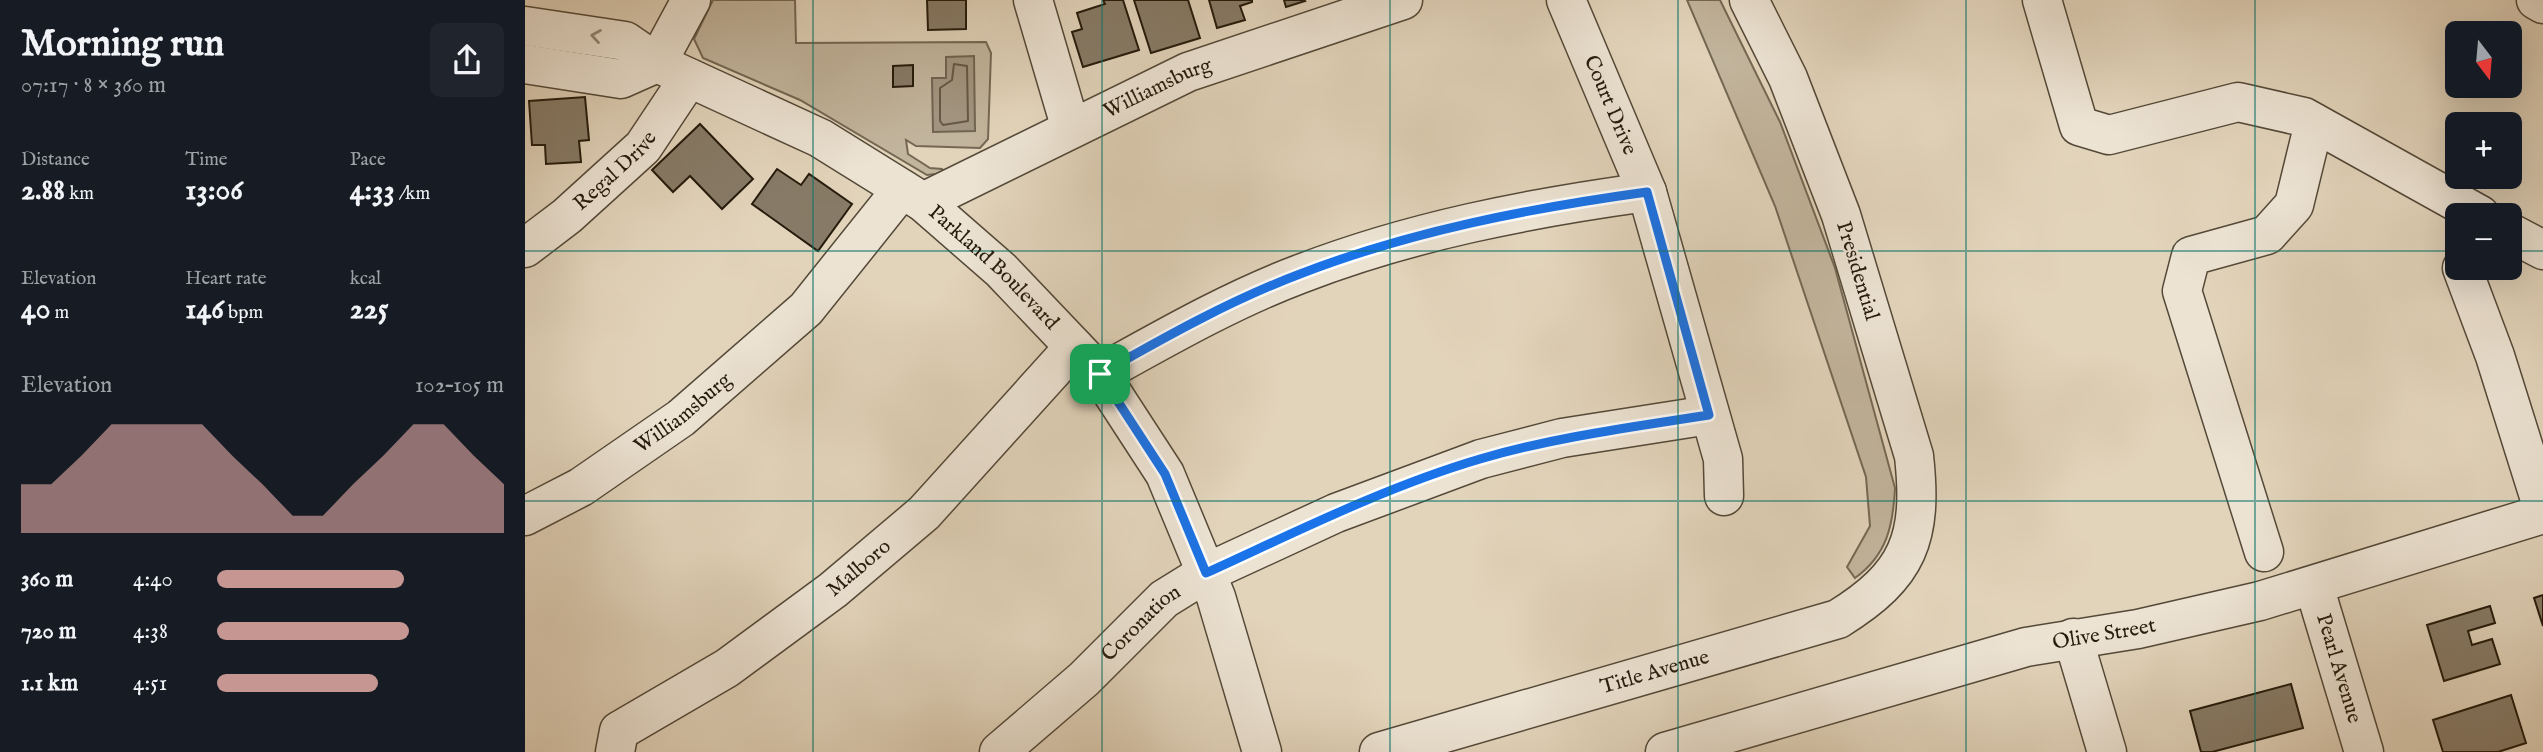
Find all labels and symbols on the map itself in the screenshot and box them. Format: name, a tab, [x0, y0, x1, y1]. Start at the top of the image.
north arrow	[2445, 21, 2522, 98]
one-way arrow	[590, 29, 602, 44]
street label: Williamsburg	[1099, 51, 1216, 125]
street label: Court Drive	[1577, 51, 1643, 159]
street label: Regal Drive	[568, 126, 663, 217]
street label: Parkland Boulevard	[923, 199, 1065, 336]
street label: Presidential	[1829, 218, 1885, 324]
pin	[1070, 344, 1130, 404]
street label: Williamsburg	[629, 366, 738, 460]
street label: Malboro	[821, 533, 897, 603]
street label: Coronation	[1095, 578, 1186, 668]
street label: Pearl Avenue	[2310, 610, 2368, 727]
street label: Olive Street	[2050, 612, 2158, 656]
street label: Title Avenue	[1597, 643, 1713, 701]

